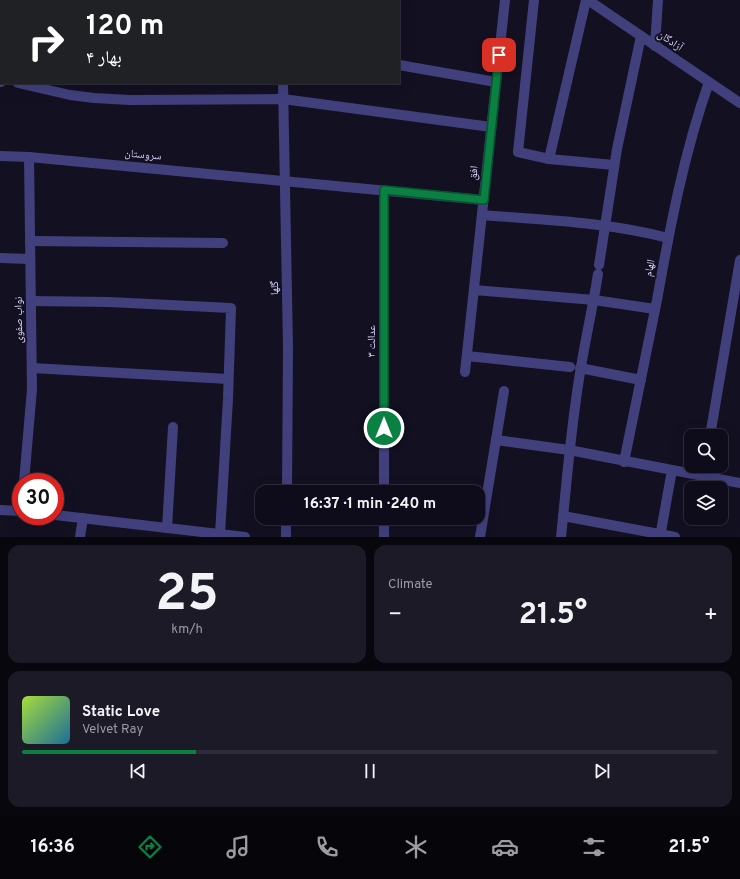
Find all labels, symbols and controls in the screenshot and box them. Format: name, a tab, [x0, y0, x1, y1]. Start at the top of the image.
text: 120 m	[86, 9, 164, 45]
icon: right	[20, 16, 72, 68]
street label: آزادگان	[655, 27, 686, 55]
pin	[482, 38, 516, 72]
icon: arrive	[488, 44, 510, 66]
text: بهار ۴	[86, 47, 122, 70]
street label: سروستان	[124, 146, 162, 164]
street label: افق	[466, 165, 482, 181]
street label: الهام	[641, 258, 659, 278]
street label: گلها	[268, 280, 282, 295]
street label: نواب صفوی	[12, 297, 26, 343]
street label: عدالت ۳	[365, 324, 379, 357]
position arrow	[363, 407, 405, 449]
map controls	[684, 429, 728, 525]
button: search	[684, 429, 728, 473]
speed limit sign: 30	[12, 473, 64, 525]
button: layers	[684, 481, 728, 525]
text: 16:37 · 1 min · 240 m	[304, 495, 436, 514]
text: 25	[155, 563, 219, 629]
text: Climate	[388, 577, 433, 593]
text: 21.5°	[519, 597, 587, 634]
text: −	[388, 602, 402, 629]
text: +	[704, 602, 718, 629]
text: km/h	[171, 622, 203, 638]
text: Static Love	[82, 703, 160, 722]
text: Velvet Ray	[82, 722, 143, 738]
icon: previous	[127, 760, 149, 782]
icon: pause	[359, 760, 381, 782]
icon: next	[591, 760, 613, 782]
icon: directions	[136, 833, 164, 861]
icon: music	[224, 833, 252, 861]
icon: phone	[313, 833, 341, 861]
icon: climate	[402, 833, 430, 861]
icon: car	[491, 833, 519, 861]
icon: filters	[580, 833, 608, 861]
text: 16:36	[30, 836, 75, 859]
text: 21.5°	[668, 836, 710, 859]

